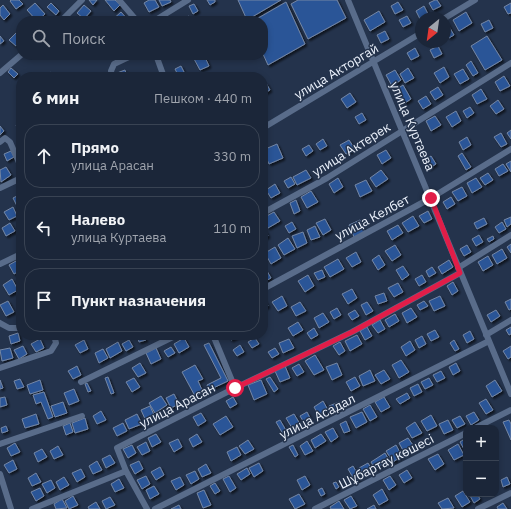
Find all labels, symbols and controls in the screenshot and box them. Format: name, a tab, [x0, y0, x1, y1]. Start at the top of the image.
north arrow	[415, 12, 451, 48]
search box	[16, 16, 268, 60]
icon: search	[30, 27, 52, 49]
text: Поиск	[62, 29, 105, 48]
street label: улица Акторгай	[291, 40, 382, 103]
street label: улица Куртаева	[386, 79, 439, 173]
text: 6 мин	[32, 87, 79, 109]
text: Пешком · 440 m	[154, 90, 252, 107]
street label: улица Актерек	[309, 119, 394, 180]
text: Прямо	[71, 138, 119, 157]
icon: ahead	[33, 145, 55, 167]
text: 330 m	[213, 148, 251, 165]
text: улица Арасан	[71, 157, 154, 174]
route end	[422, 189, 440, 207]
street label: улица Келбет	[332, 191, 413, 244]
text: Налево	[71, 210, 125, 229]
icon: left	[33, 217, 55, 239]
text: 110 m	[213, 220, 251, 237]
text: улица Куртаева	[71, 229, 166, 246]
icon: arrive	[33, 289, 55, 311]
text: Пункт назначения	[71, 291, 206, 310]
street label: улица Арасан	[136, 379, 218, 432]
route start	[226, 379, 244, 397]
street label: улица Асадал	[276, 390, 358, 443]
map controls	[463, 425, 499, 497]
button: +	[463, 425, 499, 461]
street label: Шұбартау көшесі	[336, 430, 437, 493]
button: −	[463, 461, 499, 497]

